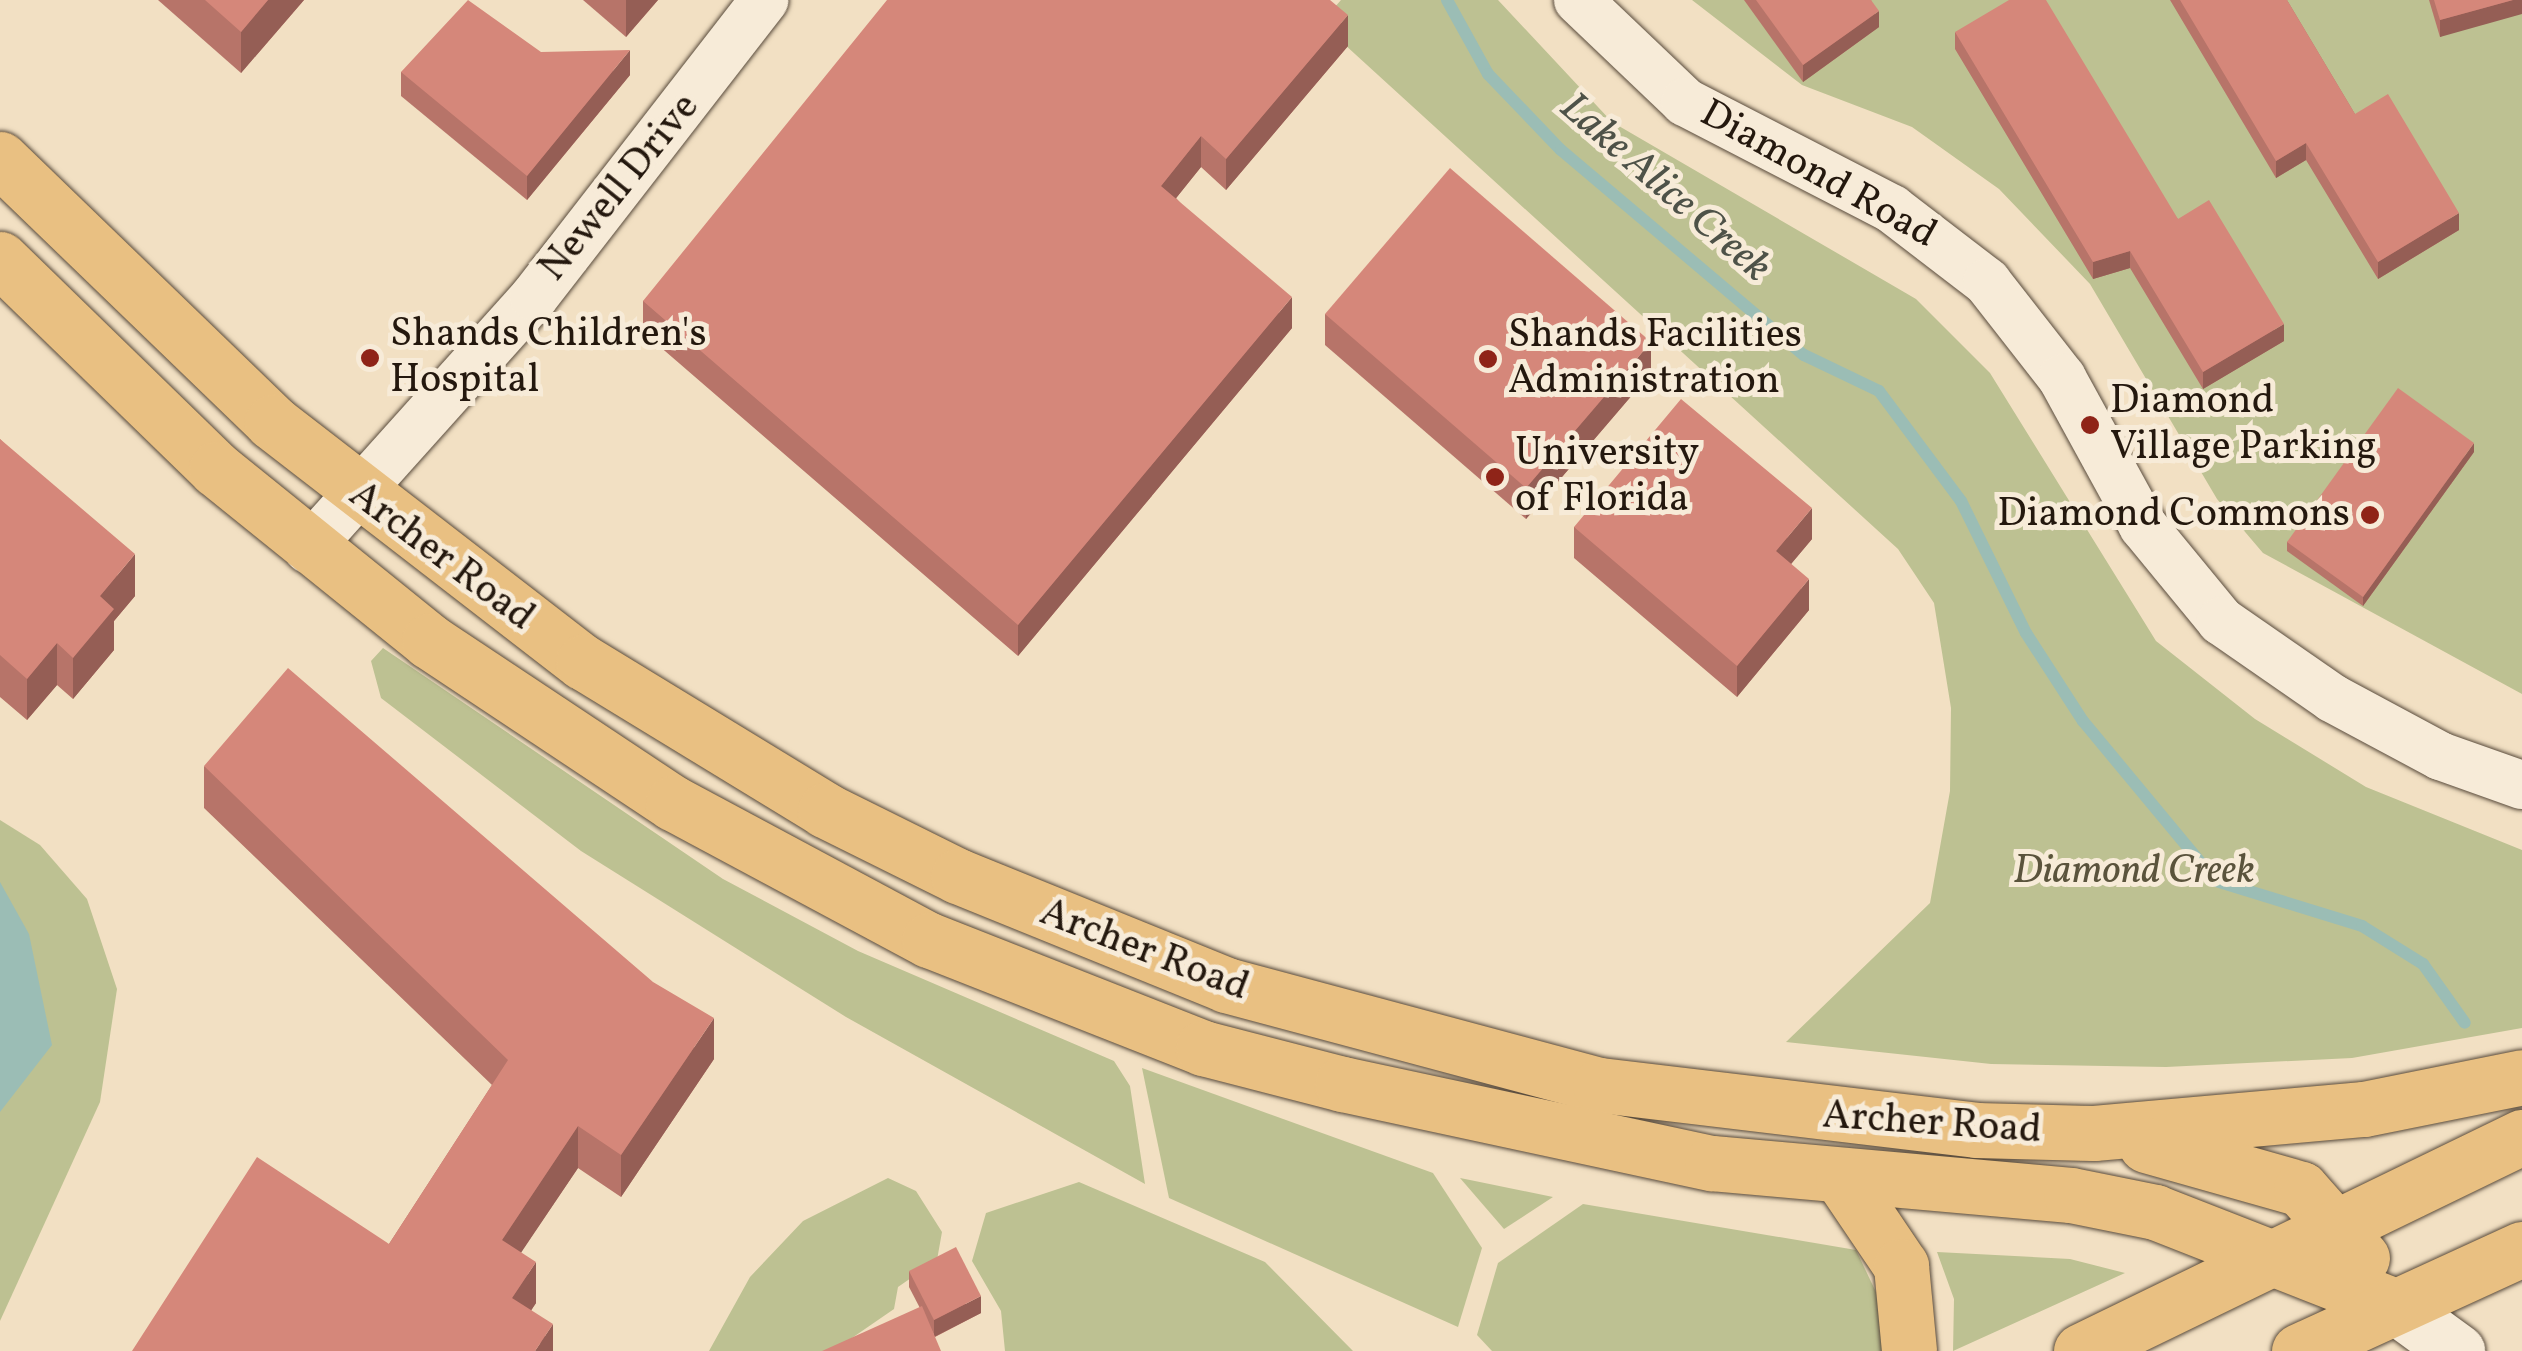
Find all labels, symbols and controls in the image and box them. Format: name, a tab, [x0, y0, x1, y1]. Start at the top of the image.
water label: Lake Alice Creek	[1548, 84, 1780, 294]
street label: Newell Drive	[530, 85, 710, 291]
street label: Diamond Road	[1692, 90, 1944, 260]
place label: Shands Children's Hospital	[390, 311, 707, 405]
place label: Shands Facilities Administration	[1508, 312, 1802, 406]
marker: Shands Children's Hospital	[359, 347, 381, 369]
marker: Shands Facilities Administration	[1477, 348, 1499, 370]
place label: Diamond Village Parking	[2110, 378, 2377, 472]
marker: Diamond Village Parking	[2079, 414, 2101, 436]
place label: University of Florida	[1515, 430, 1699, 524]
marker: University of Florida	[1484, 466, 1506, 488]
street label: Archer Road	[339, 472, 543, 642]
place label: Diamond Commons	[1997, 491, 2350, 539]
marker: Diamond Commons	[2359, 504, 2381, 526]
park label: Diamond Creek	[2013, 848, 2255, 896]
street label: Archer Road	[1033, 889, 1255, 1013]
street label: Archer Road	[1821, 1092, 2043, 1156]

